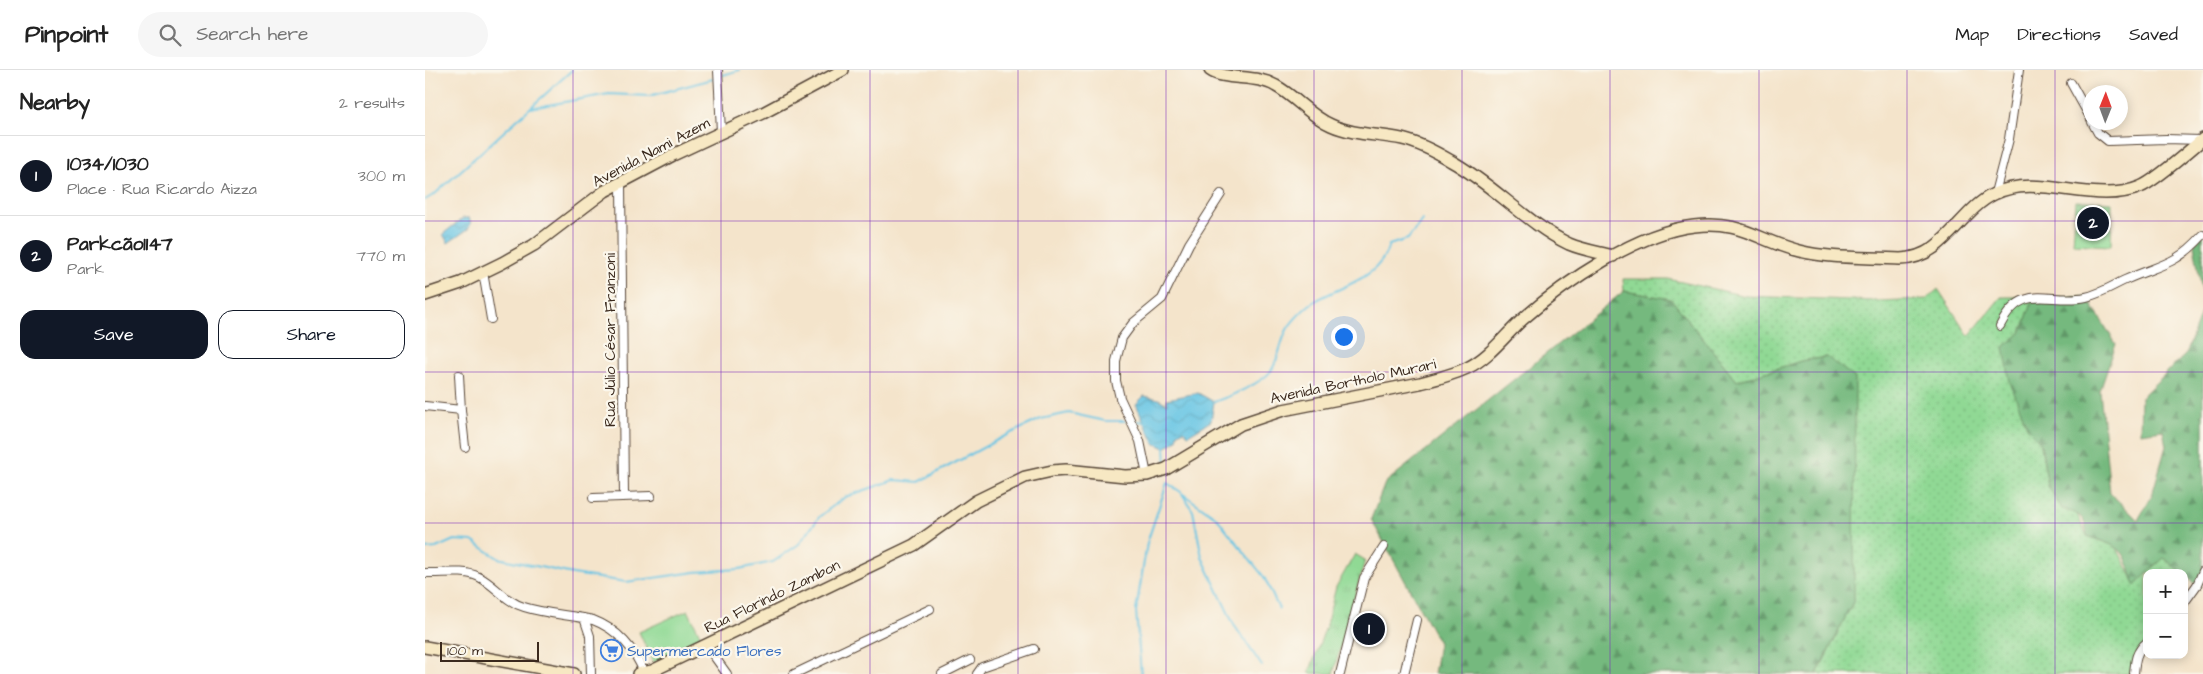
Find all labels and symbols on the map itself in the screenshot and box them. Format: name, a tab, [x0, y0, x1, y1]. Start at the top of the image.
north arrow	[2083, 85, 2128, 130]
street label: Avenida Nami Azem	[589, 112, 714, 192]
pin: 2	[2077, 204, 2109, 242]
street label: Rua Júlio César Franzoni	[600, 252, 621, 427]
your location	[1331, 324, 1357, 350]
street label: Avenida Bortholo Murari	[1268, 353, 1439, 409]
street label: Rua Florindo Zambon	[701, 554, 844, 638]
pin: 1	[1353, 610, 1385, 648]
scale bar	[440, 639, 539, 662]
supermarket icon: Supermercado Flores	[599, 639, 623, 663]
place label: Supermercado Flores	[627, 641, 782, 662]

